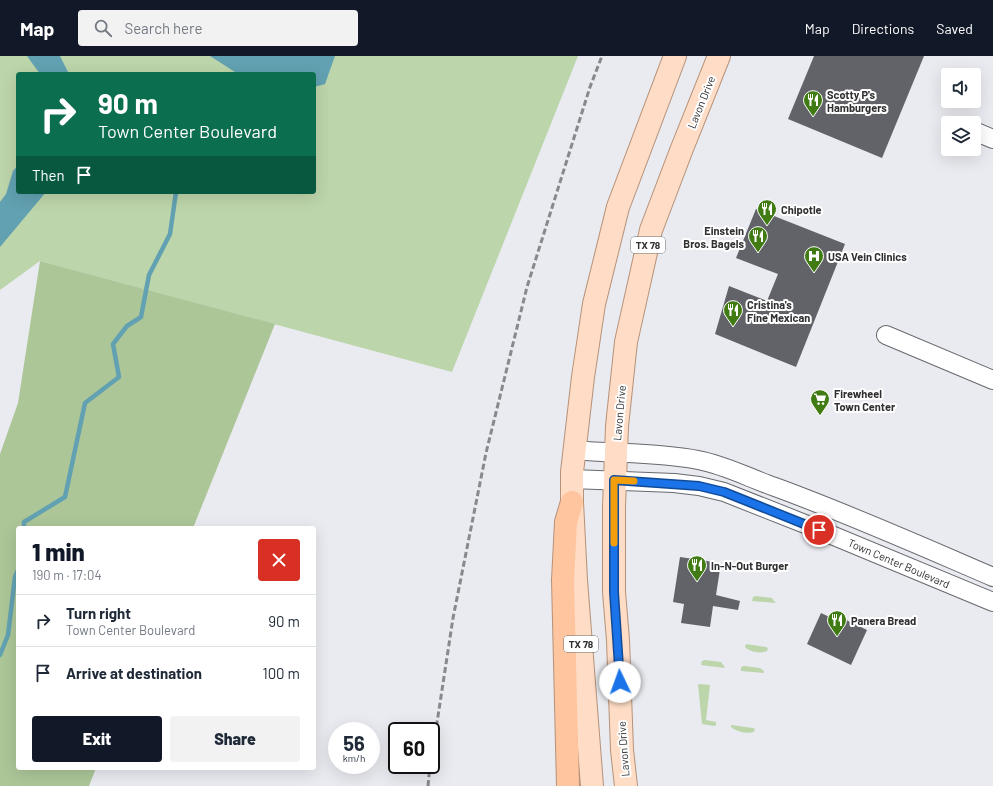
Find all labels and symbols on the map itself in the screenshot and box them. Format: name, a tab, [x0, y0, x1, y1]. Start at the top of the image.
street label: Lavon Drive	[685, 74, 717, 130]
place label: Scotty P's Hamburgers	[827, 88, 887, 114]
restaurant icon: Scotty P's Hamburgers	[802, 89, 824, 117]
restaurant icon: Chipotle	[756, 198, 778, 226]
place label: Chipotle	[781, 203, 822, 216]
place label: Einstein Bros. Bagels	[683, 224, 744, 250]
restaurant icon: Einstein Bros. Bagels	[747, 225, 769, 253]
road number: TX 78	[631, 237, 665, 253]
hospital icon: USA Vein Clinics	[803, 245, 825, 273]
place label: USA Vein Clinics	[828, 250, 907, 263]
place label: Cristina's Fine Mexican	[747, 298, 810, 324]
restaurant icon: Cristina's Fine Mexican	[722, 299, 744, 327]
street label: Lavon Drive	[610, 385, 628, 441]
place label: Firewheel Town Center	[834, 387, 896, 413]
supermarket icon: Firewheel Town Center	[809, 388, 831, 416]
pin	[802, 513, 836, 547]
street label: Town Center Boulevard	[846, 536, 952, 590]
restaurant icon: In-N-Out Burger	[686, 554, 708, 582]
place label: In-N-Out Burger	[711, 559, 789, 572]
restaurant icon: Panera Bread	[826, 609, 848, 637]
place label: Panera Bread	[851, 614, 916, 627]
road number: TX 78	[564, 636, 598, 652]
position arrow	[599, 661, 641, 703]
street label: Lavon Drive	[615, 721, 631, 777]
speed limit sign: 60	[388, 722, 440, 774]

